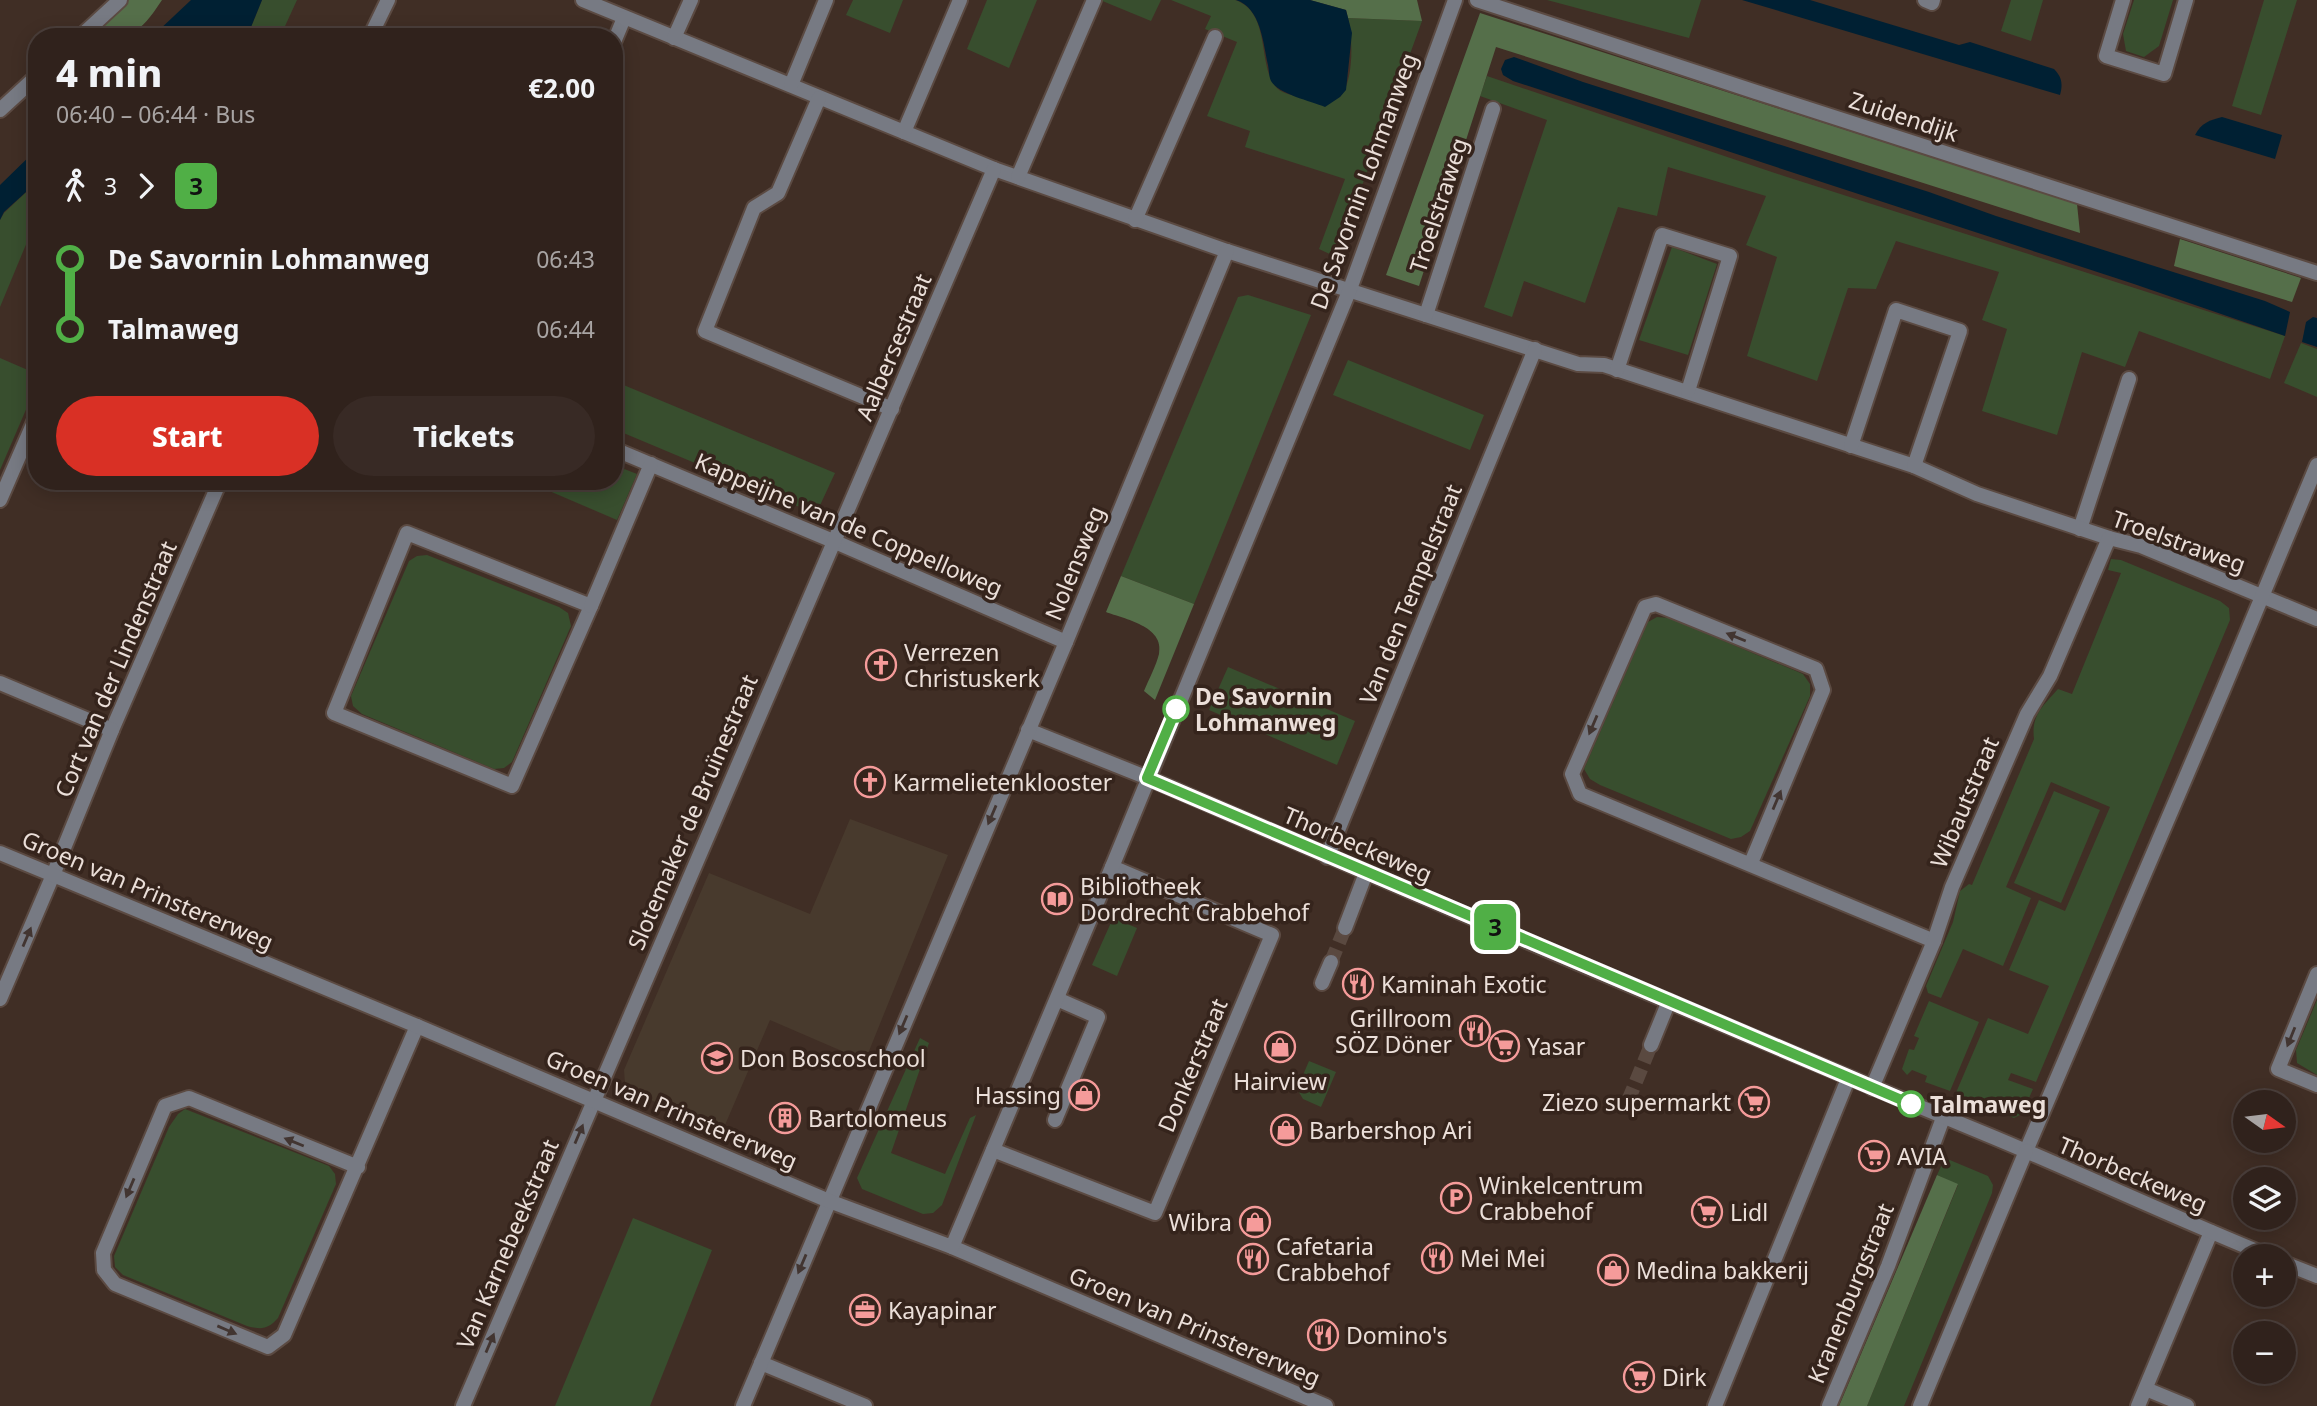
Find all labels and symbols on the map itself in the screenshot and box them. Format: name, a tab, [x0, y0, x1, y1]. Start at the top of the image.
street label: De Savornin Lohmanweg	[1302, 48, 1424, 314]
street label: Zuidendijk	[1845, 83, 1963, 149]
street label: Troelstraweg	[1401, 133, 1475, 277]
street label: Aalbersestraat	[848, 269, 938, 425]
street label: Kappeijne van de Coppelloweg	[690, 444, 1008, 604]
street label: Van den Tempelstraat	[1351, 479, 1469, 709]
street label: Nolensweg	[1037, 501, 1111, 625]
street label: Troelstraweg	[2108, 502, 2250, 580]
street label: Cort van der Lindenstraat	[46, 536, 184, 802]
one-way arrow	[1726, 631, 1747, 642]
place label: Verrezen Christuskerk	[904, 636, 1040, 694]
church icon: Verrezen Christuskerk	[864, 648, 898, 682]
street label: Slotemaker de Bruïnestraat	[619, 669, 765, 955]
place label: De Savornin Lohmanweg	[1195, 680, 1336, 738]
marker: De Savornin Lohmanweg	[1163, 696, 1189, 722]
one-way arrow	[1587, 715, 1599, 735]
street label: Wibautstraat	[1922, 732, 2006, 872]
church icon: Karmelietenklooster	[853, 765, 887, 799]
place label: Karmelietenklooster	[893, 766, 1113, 798]
one-way arrow	[1772, 790, 1783, 811]
street label: Thorbeckeweg	[1279, 798, 1437, 890]
one-way arrow	[986, 805, 997, 826]
street label: Groen van Prinstererweg	[17, 822, 279, 958]
place label: Bibliotheek Dordrecht Crabbehof	[1080, 870, 1310, 928]
library icon: Bibliotheek Dordrecht Crabbehof	[1040, 882, 1074, 916]
line badge: 3	[1472, 904, 1518, 950]
one-way arrow	[21, 926, 32, 947]
restaurant icon: Kaminah Exotic	[1341, 967, 1375, 1001]
place label: Kaminah Exotic	[1381, 968, 1547, 1000]
street label: Donkerstraat	[1150, 993, 1234, 1137]
place label: Grillroom SÖZ Döner	[1335, 1002, 1452, 1060]
restaurant icon: Grillroom SÖZ Döner	[1458, 1014, 1492, 1048]
one-way arrow	[897, 1015, 909, 1035]
one-way arrow	[2285, 1026, 2296, 1047]
supermarket icon: Yasar	[1487, 1029, 1521, 1063]
shop icon: Hairview	[1263, 1030, 1297, 1064]
place label: Yasar	[1527, 1030, 1586, 1062]
street label: Groen van Prinstererweg	[541, 1041, 803, 1177]
school or university icon: Don Boscoschool	[700, 1041, 734, 1075]
place label: Don Boscoschool	[740, 1042, 926, 1074]
place label: Hairview	[1233, 1065, 1327, 1097]
shop icon: Hassing	[1067, 1078, 1101, 1112]
place label: Hassing	[975, 1079, 1061, 1111]
supermarket icon: Ziezo supermarkt	[1737, 1085, 1771, 1119]
place label: Ziezo supermarkt	[1542, 1086, 1731, 1118]
place label: Talmaweg	[1930, 1088, 2046, 1120]
north arrow	[2233, 1090, 2296, 1153]
marker: Talmaweg	[1898, 1091, 1924, 1117]
building icon: Bartolomeus	[768, 1101, 802, 1135]
place label: Bartolomeus	[808, 1102, 947, 1134]
shop icon: Barbershop Ari	[1269, 1113, 1303, 1147]
place label: Barbershop Ari	[1309, 1114, 1472, 1146]
one-way arrow	[573, 1124, 585, 1144]
street label: Thorbeckeweg	[2054, 1128, 2212, 1220]
street label: Van Karnebeekstraat	[448, 1134, 566, 1354]
one-way arrow	[284, 1136, 305, 1147]
supermarket icon: AVIA	[1857, 1139, 1891, 1173]
place label: AVIA	[1897, 1140, 1947, 1172]
place label: Winkelcentrum Crabbehof	[1479, 1169, 1643, 1227]
one-way arrow	[125, 1177, 136, 1198]
parking icon: Winkelcentrum Crabbehof	[1439, 1181, 1473, 1215]
supermarket icon: Lidl	[1690, 1195, 1724, 1229]
place label: Lidl	[1730, 1196, 1768, 1228]
street label: Kranenburgstraat	[1799, 1198, 1901, 1388]
shop icon: Wibra	[1238, 1205, 1272, 1239]
place label: Wibra	[1169, 1206, 1232, 1238]
place label: Cafetaria Crabbehof	[1276, 1230, 1391, 1288]
restaurant icon: Mei Mei	[1420, 1241, 1454, 1275]
restaurant icon: Cafetaria Crabbehof	[1236, 1242, 1270, 1276]
place label: Mei Mei	[1460, 1242, 1546, 1274]
one-way arrow	[797, 1253, 808, 1274]
shop icon: Medina bakkerij	[1596, 1253, 1630, 1287]
place label: Medina bakkerij	[1636, 1254, 1809, 1286]
street label: Groen van Prinstererweg	[1064, 1258, 1326, 1394]
office icon: Kayapinar	[848, 1293, 882, 1327]
place label: Kayapinar	[888, 1294, 997, 1326]
restaurant icon: Domino's	[1306, 1318, 1340, 1352]
place label: Domino's	[1346, 1319, 1448, 1351]
one-way arrow	[217, 1325, 238, 1336]
one-way arrow	[484, 1332, 495, 1353]
supermarket icon: Dirk	[1622, 1360, 1656, 1394]
place label: Dirk	[1662, 1361, 1707, 1393]

